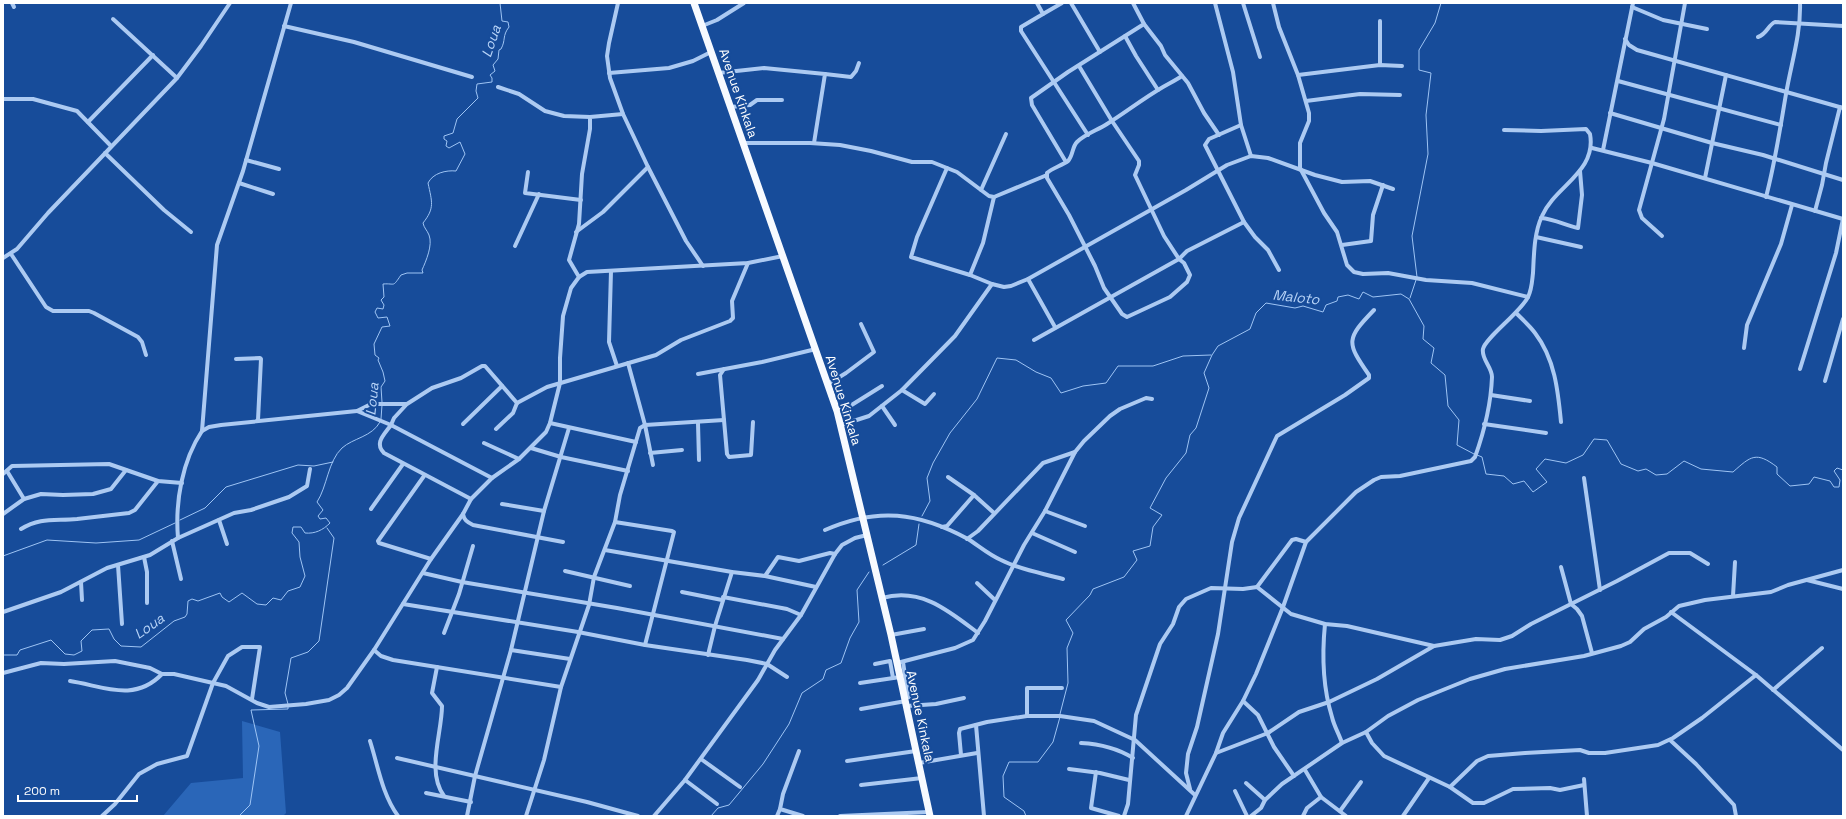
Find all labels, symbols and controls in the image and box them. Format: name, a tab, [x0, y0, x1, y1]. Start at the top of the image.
water label: Loua	[477, 22, 505, 59]
street label: Avenue Kinkala	[715, 46, 762, 141]
water label: Maloto	[1272, 286, 1321, 308]
street label: Avenue Kinkala	[822, 353, 865, 448]
water label: Loua	[361, 381, 383, 416]
water label: Loua	[130, 609, 168, 643]
street label: Avenue Kinkala	[902, 669, 939, 764]
scale bar	[18, 777, 137, 803]
text: 200 m	[24, 783, 60, 799]

